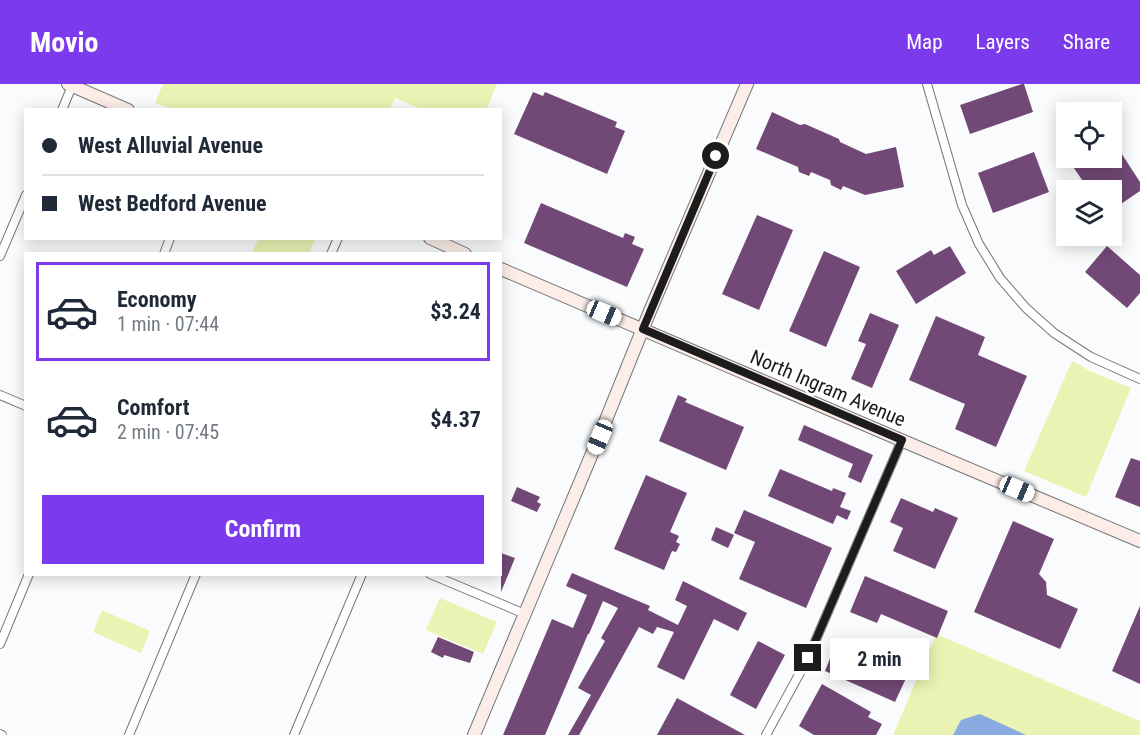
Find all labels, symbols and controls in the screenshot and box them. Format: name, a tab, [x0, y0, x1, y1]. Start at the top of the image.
text: Movio	[30, 26, 99, 59]
text: Map	[906, 30, 943, 54]
text: Layers	[976, 30, 1030, 54]
text: Share	[1063, 30, 1110, 54]
map controls	[1056, 102, 1122, 246]
button: locate	[1056, 102, 1122, 168]
text: West Alluvial Avenue	[78, 133, 263, 158]
route start	[702, 142, 729, 169]
button: layers	[1056, 180, 1122, 246]
text: West Bedford Avenue	[78, 191, 267, 216]
icon: car	[45, 285, 99, 339]
text: Economy	[117, 287, 197, 312]
car	[584, 298, 624, 328]
text: $3.24	[430, 299, 481, 324]
text: 1 min · 07:44	[117, 312, 219, 336]
street label: North Ingram Avenue	[747, 344, 909, 432]
icon: car	[45, 393, 99, 447]
text: Comfort	[117, 395, 190, 420]
text: $4.37	[430, 407, 481, 432]
car	[585, 417, 615, 457]
text: 2 min · 07:45	[117, 420, 219, 444]
car	[997, 474, 1037, 504]
button: Confirm	[42, 495, 484, 564]
callout: 2 min	[829, 637, 928, 679]
route end	[794, 644, 821, 671]
text: 2 min	[857, 647, 902, 671]

